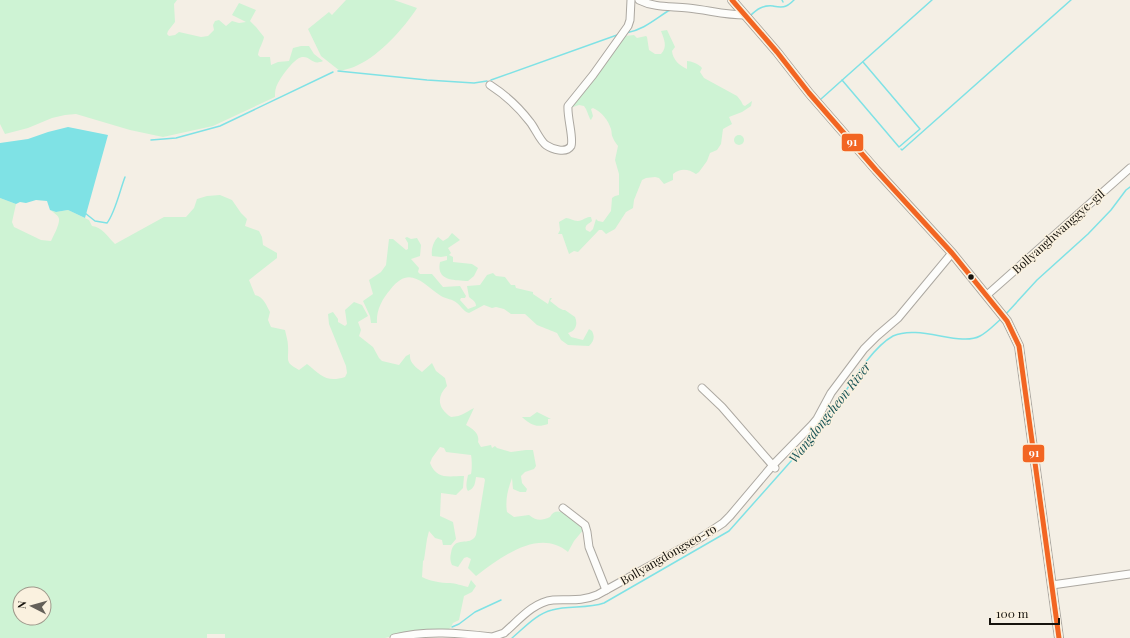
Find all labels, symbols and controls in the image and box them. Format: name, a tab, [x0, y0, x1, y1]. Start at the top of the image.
line badge: 91	[841, 133, 864, 152]
text: 91	[847, 134, 857, 149]
street label: Bollyanghwanggye-gil	[1008, 185, 1108, 277]
unlabelled marker	[966, 272, 976, 282]
water label: Wangdongcheon River	[784, 358, 874, 466]
line badge: 91	[1022, 444, 1045, 463]
text: 91	[1029, 445, 1039, 460]
street label: Bollyangdongseo-ro	[617, 520, 719, 588]
north arrow	[12, 586, 52, 626]
text: N	[14, 600, 29, 610]
scale bar	[990, 600, 1059, 626]
text: 100 m	[996, 605, 1029, 621]

